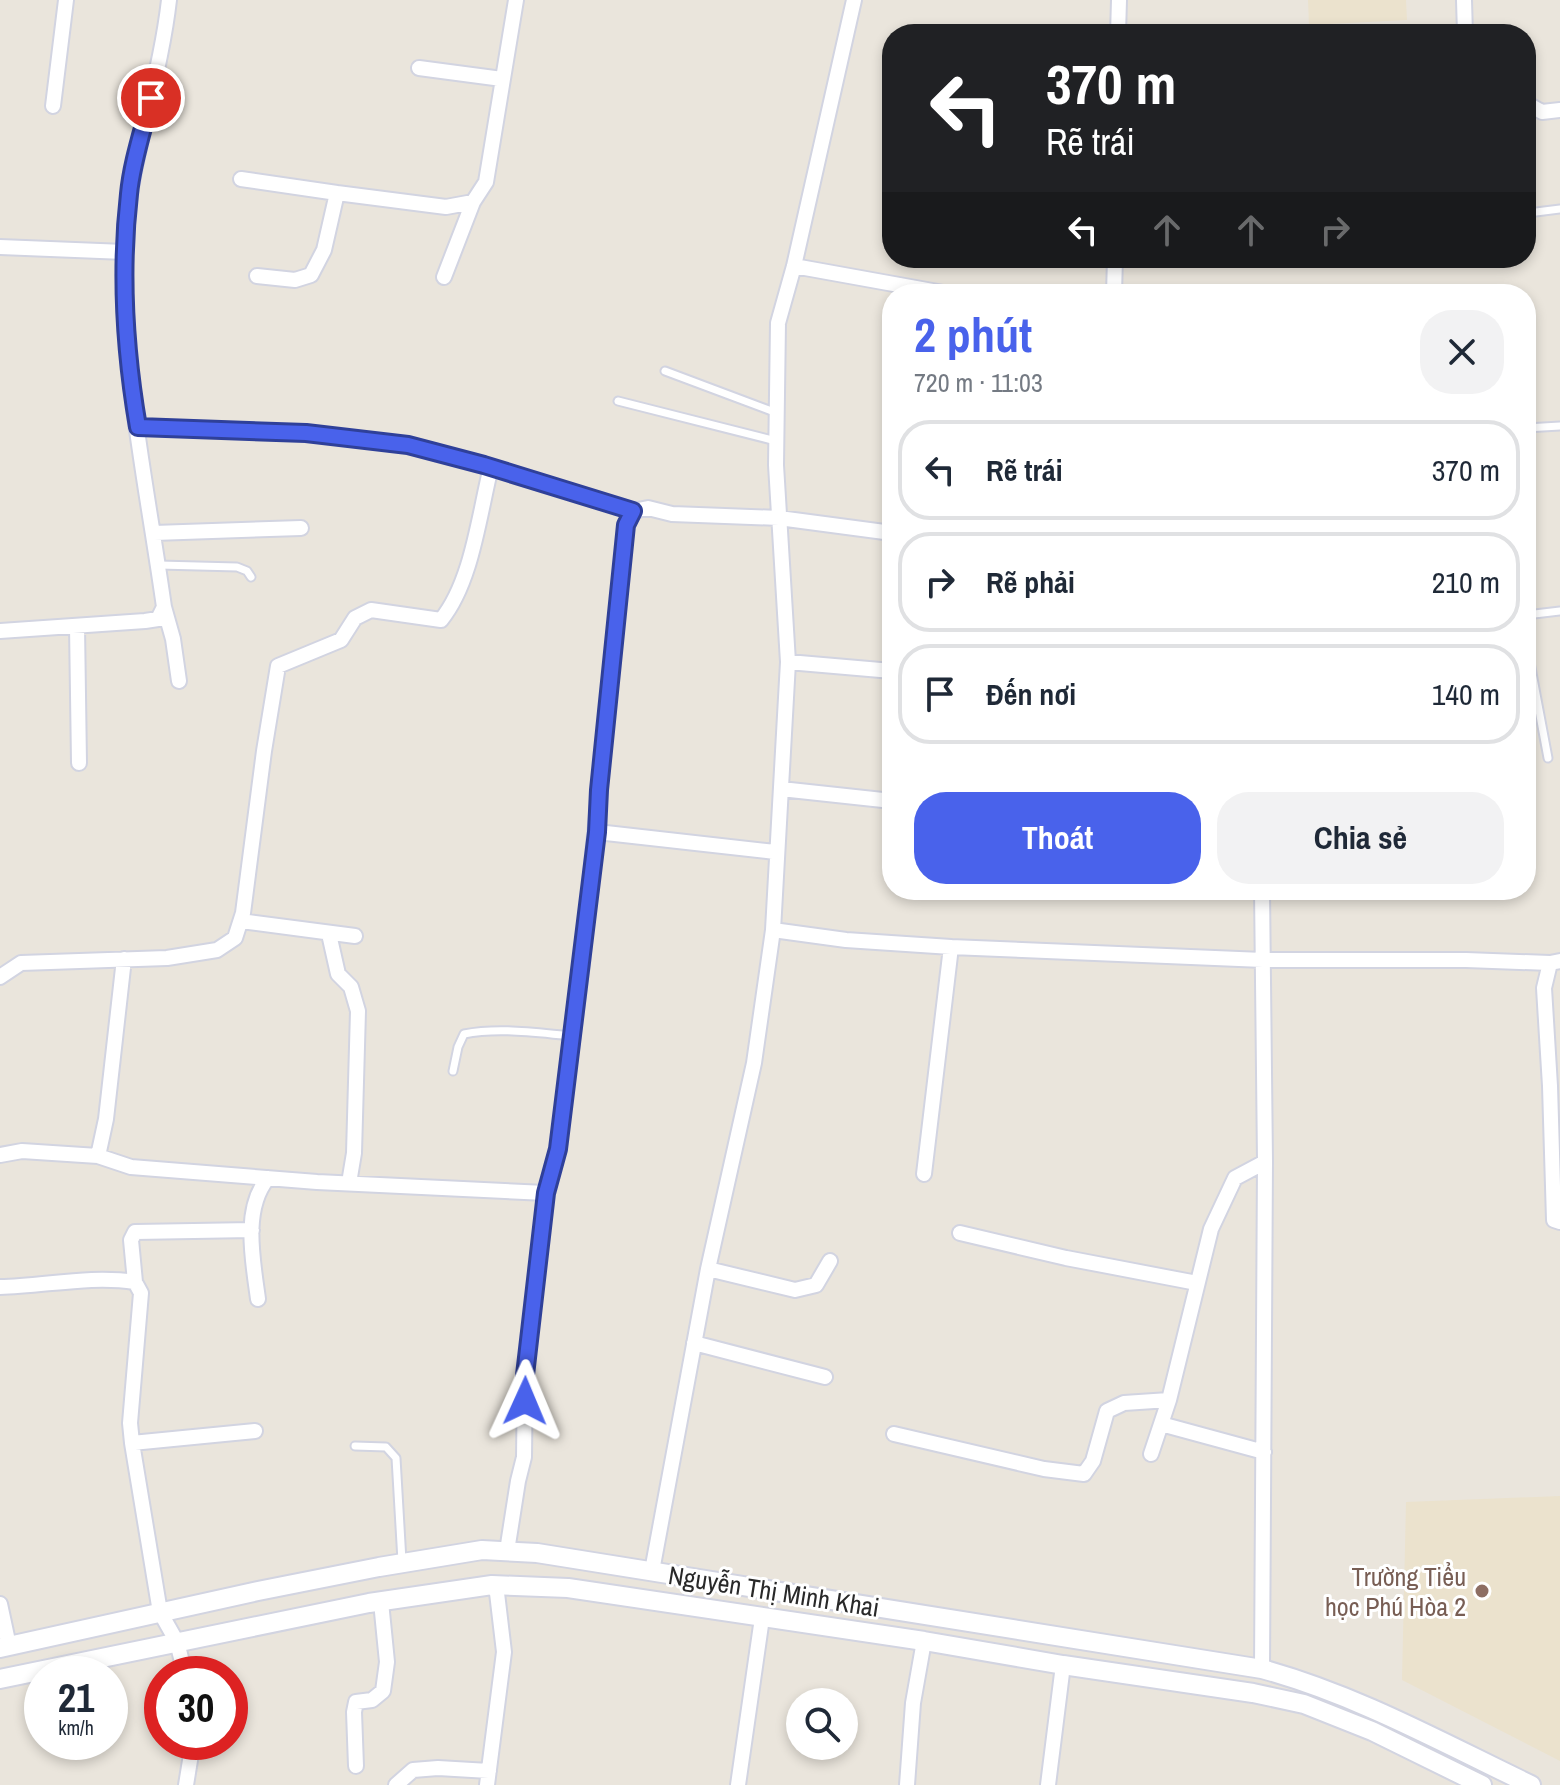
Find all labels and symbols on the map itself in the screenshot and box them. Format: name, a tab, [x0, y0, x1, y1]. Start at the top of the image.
pin	[117, 64, 185, 132]
position arrow	[483, 1359, 567, 1443]
street label: Nguyễn Thị Minh Khai	[666, 1557, 882, 1625]
place label: Trường Tiểu học Phú Hòa 2	[1325, 1559, 1466, 1624]
marker: Trường Tiểu học Phú Hòa 2	[1473, 1582, 1491, 1600]
speed limit sign: 30	[144, 1656, 248, 1760]

